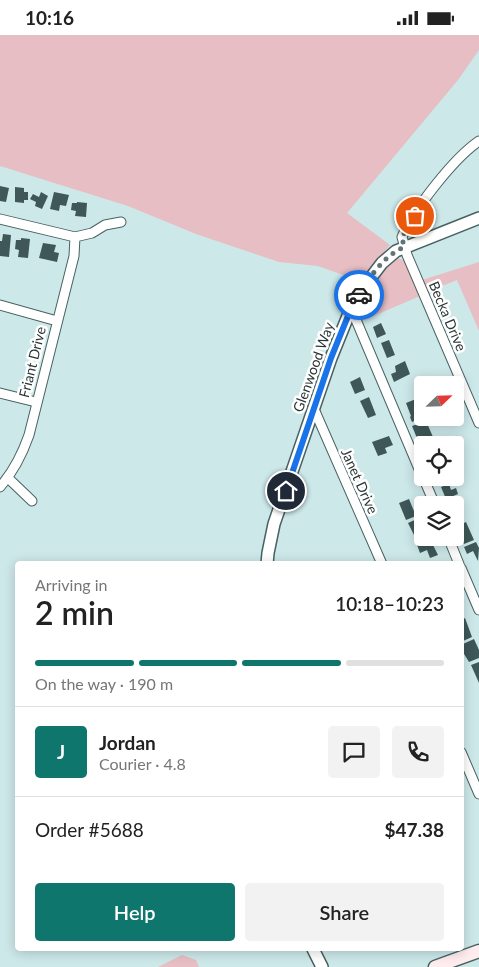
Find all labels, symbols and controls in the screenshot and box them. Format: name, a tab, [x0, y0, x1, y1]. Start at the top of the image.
text: 10:16	[25, 6, 74, 29]
pin	[394, 195, 436, 237]
icon: bag	[401, 202, 429, 230]
courier	[334, 270, 384, 320]
street label: Becka Drive	[426, 279, 470, 353]
icon: car	[345, 281, 373, 309]
street label: Glenwood Way	[289, 319, 337, 414]
street label: Friant Drive	[15, 325, 49, 399]
north arrow	[414, 376, 464, 426]
map controls	[414, 376, 464, 546]
button: locate	[414, 436, 464, 486]
street label: Janet Drive	[338, 446, 382, 516]
pin	[265, 470, 307, 512]
icon: home	[272, 477, 300, 505]
button: layers	[414, 496, 464, 546]
text: Arriving in	[35, 575, 108, 594]
text: 10:18–10:23	[335, 592, 444, 615]
text: 2 min	[35, 593, 114, 632]
text: On the way · 190 m	[35, 674, 173, 693]
button: chat	[328, 726, 380, 778]
button: phone	[392, 726, 444, 778]
text: Jordan	[99, 731, 156, 754]
text: J	[57, 740, 65, 763]
text: Courier · 4.8	[99, 754, 186, 773]
text: Order #5688	[35, 818, 144, 841]
text: $47.38	[384, 818, 444, 841]
button: Help	[35, 883, 235, 941]
button: Share	[245, 883, 444, 941]

